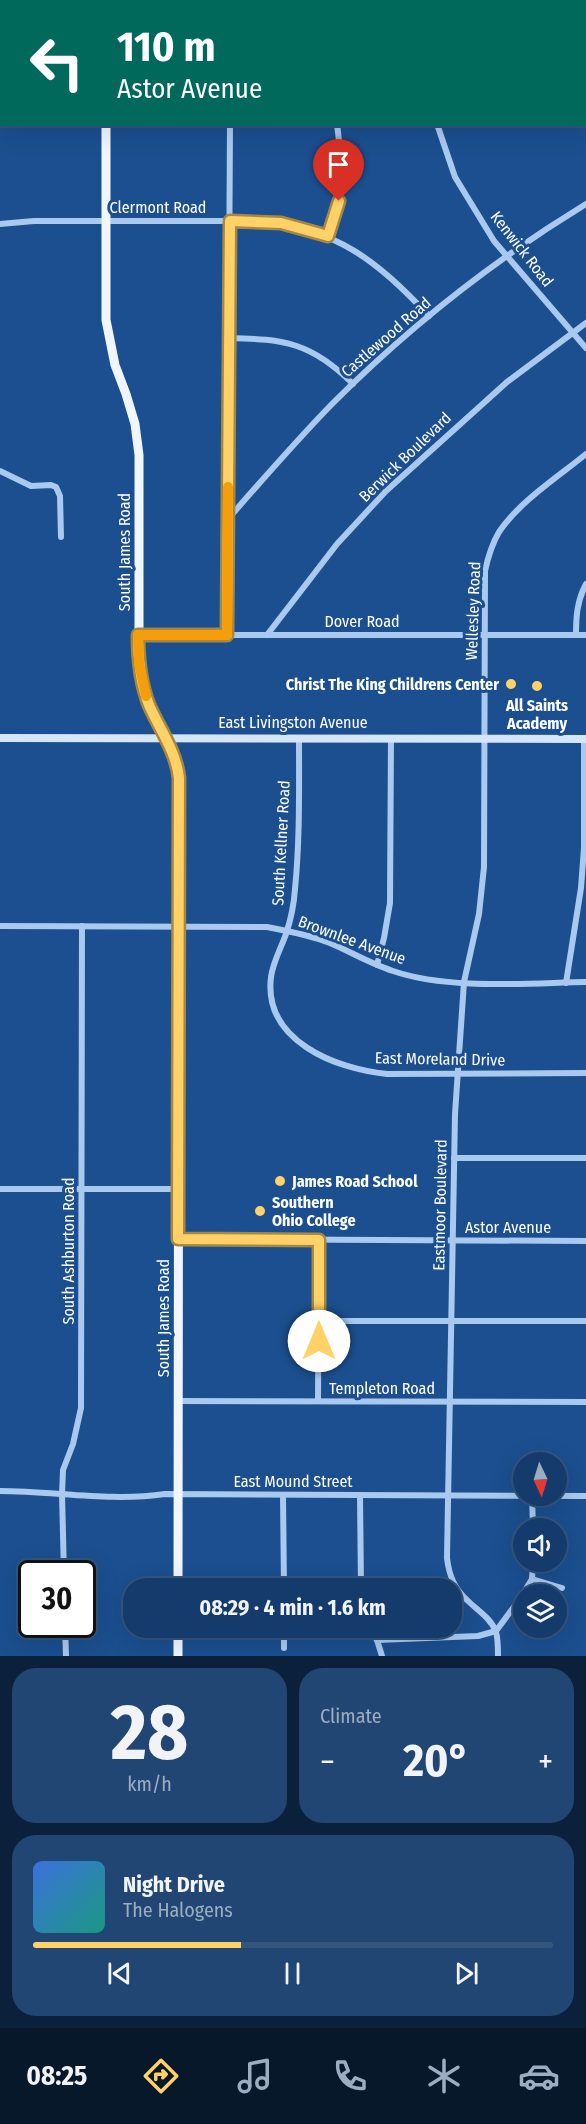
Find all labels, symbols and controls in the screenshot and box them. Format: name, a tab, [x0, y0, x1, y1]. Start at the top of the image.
text: 110 m	[117, 22, 216, 72]
icon: left	[18, 24, 96, 102]
text: Astor Avenue	[117, 73, 262, 105]
pin	[313, 139, 364, 201]
icon: arrive	[322, 148, 355, 181]
street label: Clermont Road	[110, 198, 206, 217]
street label: Kenwick Road	[487, 208, 557, 290]
street label: Castlewood Road	[337, 293, 435, 381]
street label: Berwick Boulevard	[355, 408, 455, 506]
street label: South James Road	[115, 493, 134, 611]
street label: Wellesley Road	[462, 561, 484, 661]
street label: Dover Road	[324, 612, 400, 631]
place label: Christ The King Childrens Center	[286, 675, 499, 694]
marker: Christ The King Childrens Center	[504, 677, 518, 691]
marker: All Saints Academy	[530, 679, 544, 693]
place label: All Saints Academy	[505, 696, 568, 733]
street label: East Livingston Avenue	[218, 713, 368, 732]
street label: South Kellner Road	[268, 780, 294, 906]
street label: Brownlee Avenue	[296, 912, 408, 968]
street label: East Moreland Drive	[375, 1048, 505, 1070]
street label: Eastmoor Boulevard	[429, 1139, 451, 1271]
place label: James Road School	[291, 1172, 418, 1191]
marker: James Road School	[273, 1174, 287, 1188]
street label: South Ashburton Road	[59, 1177, 78, 1325]
place label: Southern Ohio College	[272, 1193, 356, 1230]
marker: Southern Ohio College	[253, 1204, 267, 1218]
street label: Astor Avenue	[465, 1218, 551, 1237]
street label: South James Road	[154, 1259, 173, 1377]
position arrow	[287, 1309, 351, 1373]
street label: Templeton Road	[329, 1379, 435, 1398]
north arrow	[513, 1452, 567, 1506]
map controls	[513, 1452, 567, 1638]
street label: East Mound Street	[233, 1472, 353, 1491]
button: sound	[513, 1518, 567, 1572]
speed limit sign: 30	[18, 1560, 96, 1638]
button: layers	[513, 1584, 567, 1638]
text: 08:29 · 4 min · 1.6 km	[199, 1594, 386, 1621]
text: 28	[111, 1686, 188, 1780]
text: Climate	[320, 1704, 382, 1728]
text: 20°	[403, 1734, 470, 1788]
text: −	[320, 1742, 335, 1782]
text: +	[538, 1742, 553, 1782]
text: km/h	[127, 1772, 172, 1796]
text: Night Drive	[123, 1871, 225, 1898]
text: The Halogens	[123, 1898, 233, 1922]
icon: previous	[103, 1957, 136, 1990]
icon: pause	[276, 1957, 309, 1990]
icon: next	[450, 1957, 483, 1990]
icon: directions	[140, 2055, 182, 2097]
icon: music	[234, 2055, 276, 2097]
icon: phone	[329, 2055, 371, 2097]
icon: climate	[423, 2055, 465, 2097]
icon: car	[518, 2055, 560, 2097]
text: 08:25	[26, 2060, 87, 2092]

